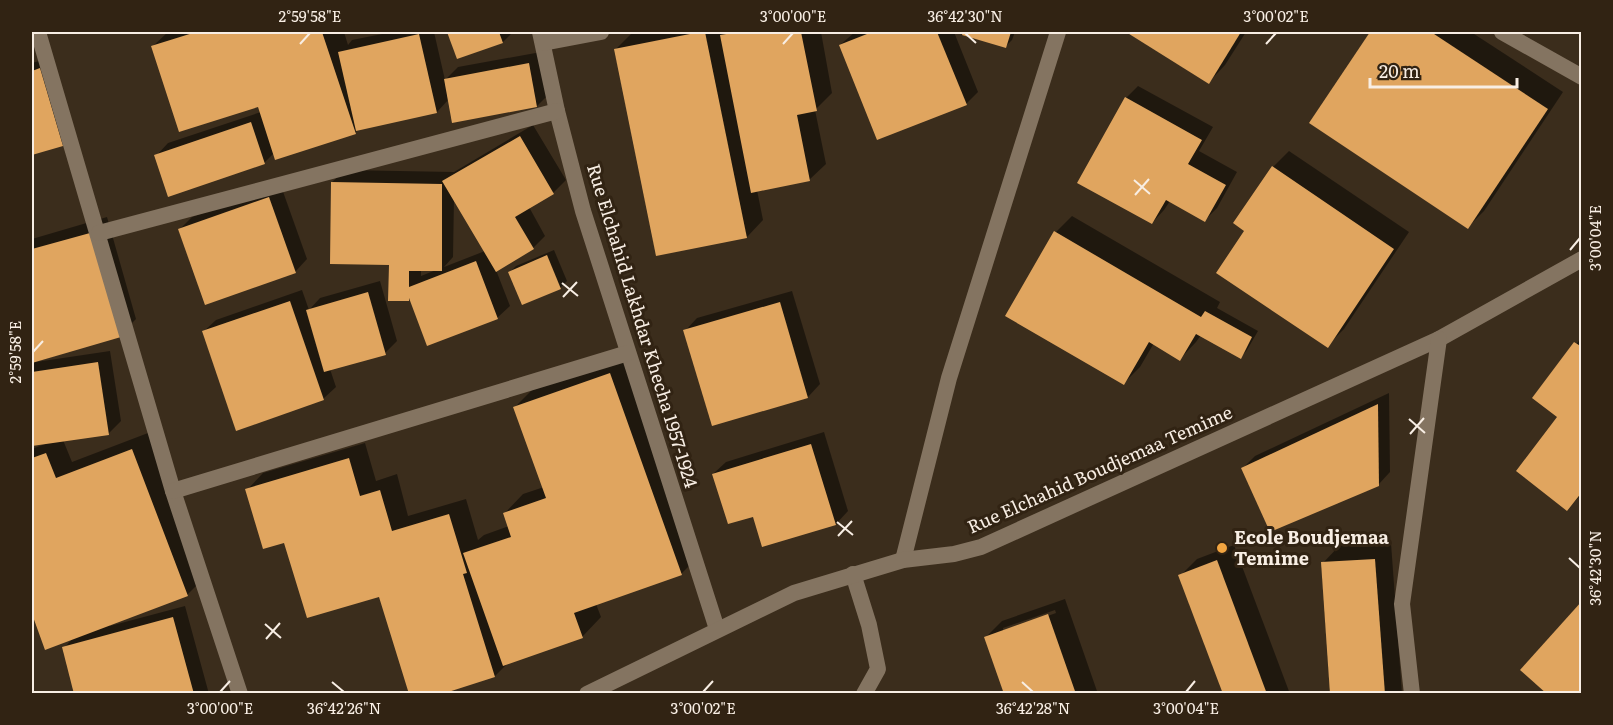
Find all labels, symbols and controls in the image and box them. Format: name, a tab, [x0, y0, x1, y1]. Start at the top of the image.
text: 2°59'58"E	[279, 4, 341, 27]
text: 3°00'00"E	[760, 4, 826, 27]
text: 36°42'30"N	[927, 4, 1003, 27]
text: 3°00'02"E	[1243, 4, 1309, 27]
scale bar	[1370, 51, 1517, 89]
text: 20 m	[1379, 57, 1420, 84]
street label: Rue Elchahid Lakhdar Khecha 1957-1924	[581, 160, 706, 491]
text: 3°00'04"E	[1583, 205, 1606, 271]
text: 2°59'58"E	[3, 321, 26, 383]
street label: Rue Elchahid Boudjemaa Temime	[963, 398, 1236, 539]
place label: Ecole Boudjemaa Temime	[1234, 523, 1390, 571]
text: 36°42'30"N	[1583, 530, 1606, 606]
marker: Ecole Boudjemaa Temime	[1215, 541, 1229, 555]
text: 3°00'00"E	[187, 696, 253, 719]
text: 36°42'26"N	[307, 696, 381, 719]
text: 3°00'02"E	[670, 696, 736, 719]
text: 36°42'28"N	[996, 696, 1070, 719]
text: 3°00'04"E	[1153, 696, 1219, 719]

